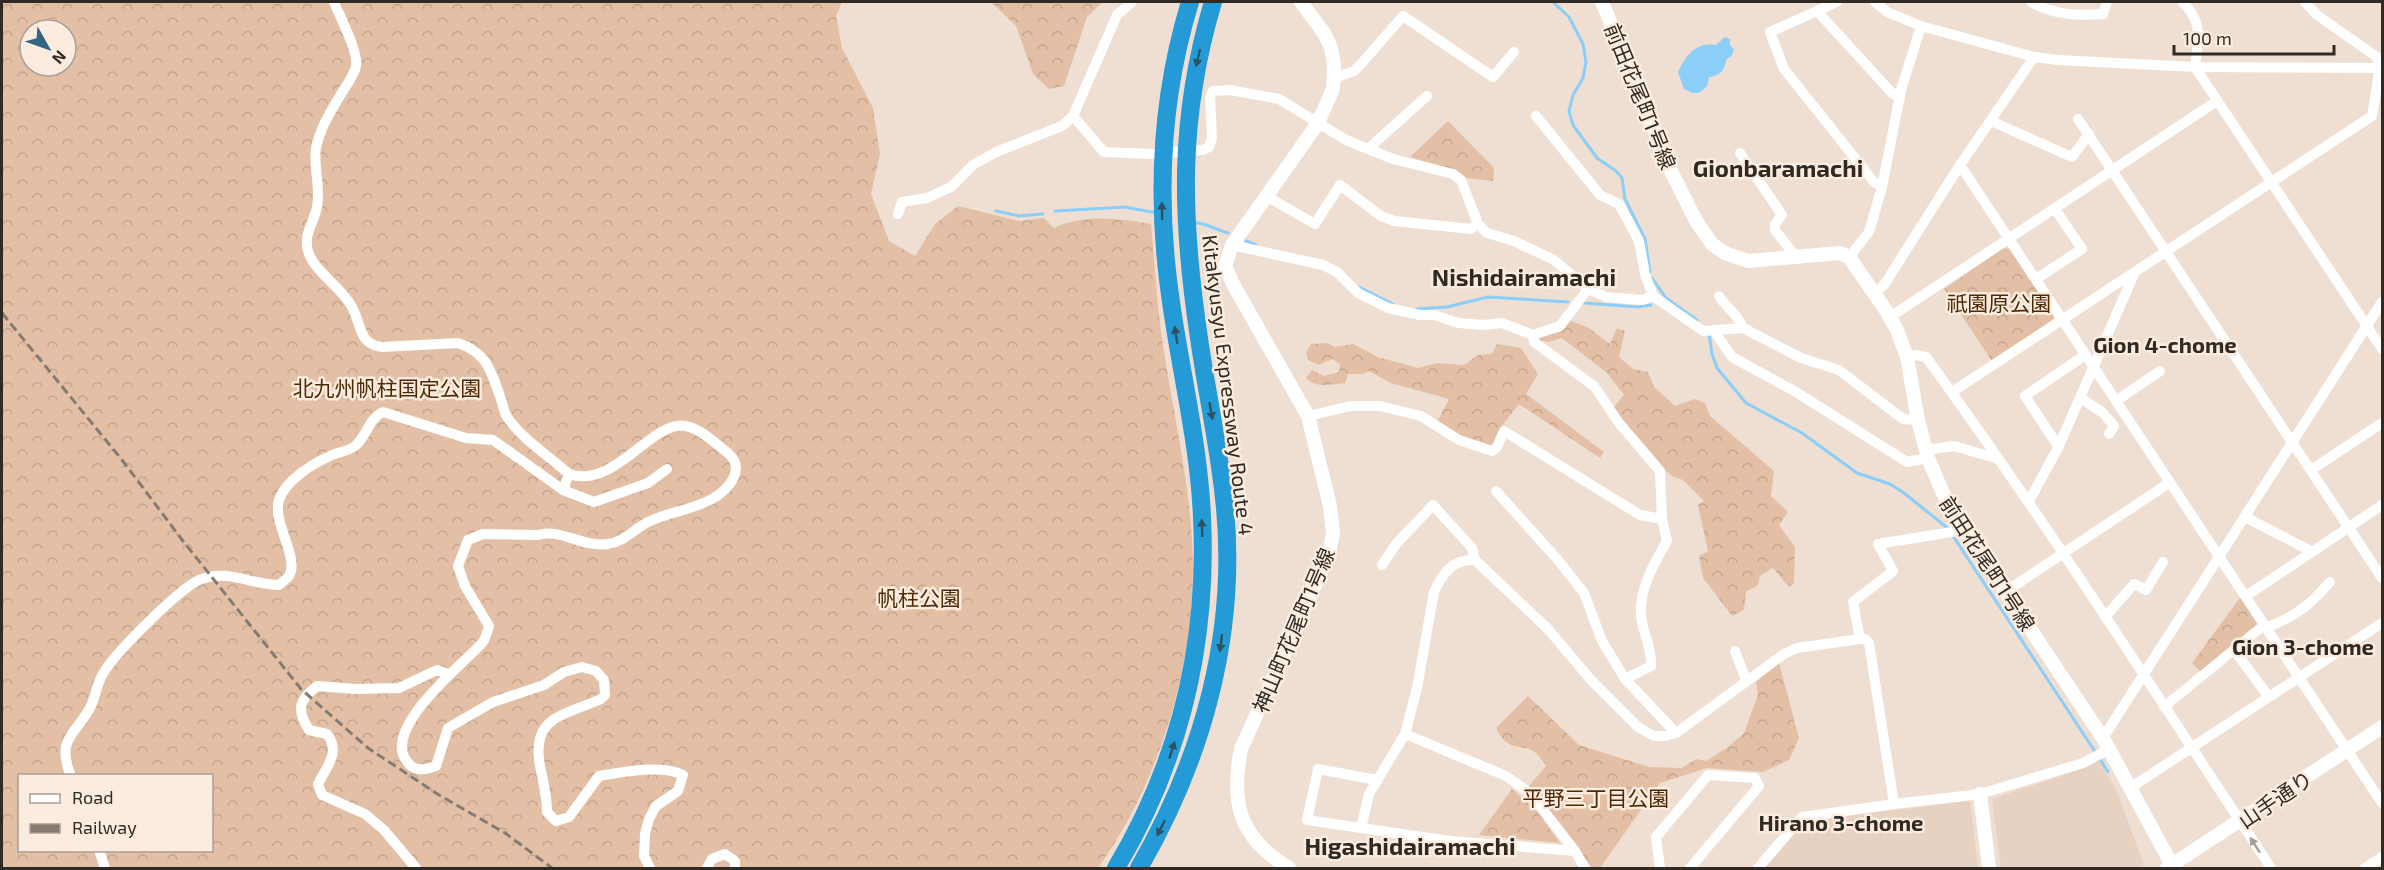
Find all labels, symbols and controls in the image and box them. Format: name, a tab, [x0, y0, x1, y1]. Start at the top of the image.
north arrow	[18, 18, 78, 78]
scale bar	[2174, 18, 2334, 56]
street label: 前田花尾町1号線	[1600, 19, 1682, 173]
text: 100 m	[2183, 27, 2232, 49]
text: N	[49, 47, 71, 68]
one-way arrow	[1193, 49, 1202, 68]
district label: Gionbaramachi	[1693, 153, 1863, 182]
one-way arrow	[1157, 202, 1167, 221]
street label: Kitakyusyu Expressway Route 4	[1198, 233, 1260, 537]
district label: Nishidairamachi	[1432, 262, 1616, 291]
park label: 祇園原公園	[1947, 290, 2052, 315]
one-way arrow	[1171, 325, 1180, 344]
district label: Gion 4-chome	[2093, 331, 2237, 357]
park label: 北九州帆柱国定公園	[293, 375, 482, 400]
one-way arrow	[1206, 402, 1215, 421]
street label: 前田花尾町1号線	[1935, 491, 2041, 635]
one-way arrow	[1198, 518, 1207, 537]
street label: 神山町花尾町1号線	[1247, 544, 1339, 716]
park label: 帆柱公園	[877, 585, 961, 610]
district label: Gion 3-chome	[2232, 633, 2374, 659]
one-way arrow	[1216, 634, 1225, 653]
one-way arrow	[1168, 741, 1177, 759]
street label: 山手通り	[2233, 765, 2317, 833]
legend	[18, 774, 213, 852]
park label: 平野三丁目公園	[1523, 785, 1670, 810]
text: Road	[72, 786, 113, 808]
district label: Hirano 3-chome	[1759, 809, 1923, 835]
text: Railway	[72, 816, 137, 838]
one-way arrow	[1157, 820, 1166, 837]
district label: Higashidairamachi	[1304, 831, 1516, 860]
one-way arrow	[2250, 837, 2261, 854]

